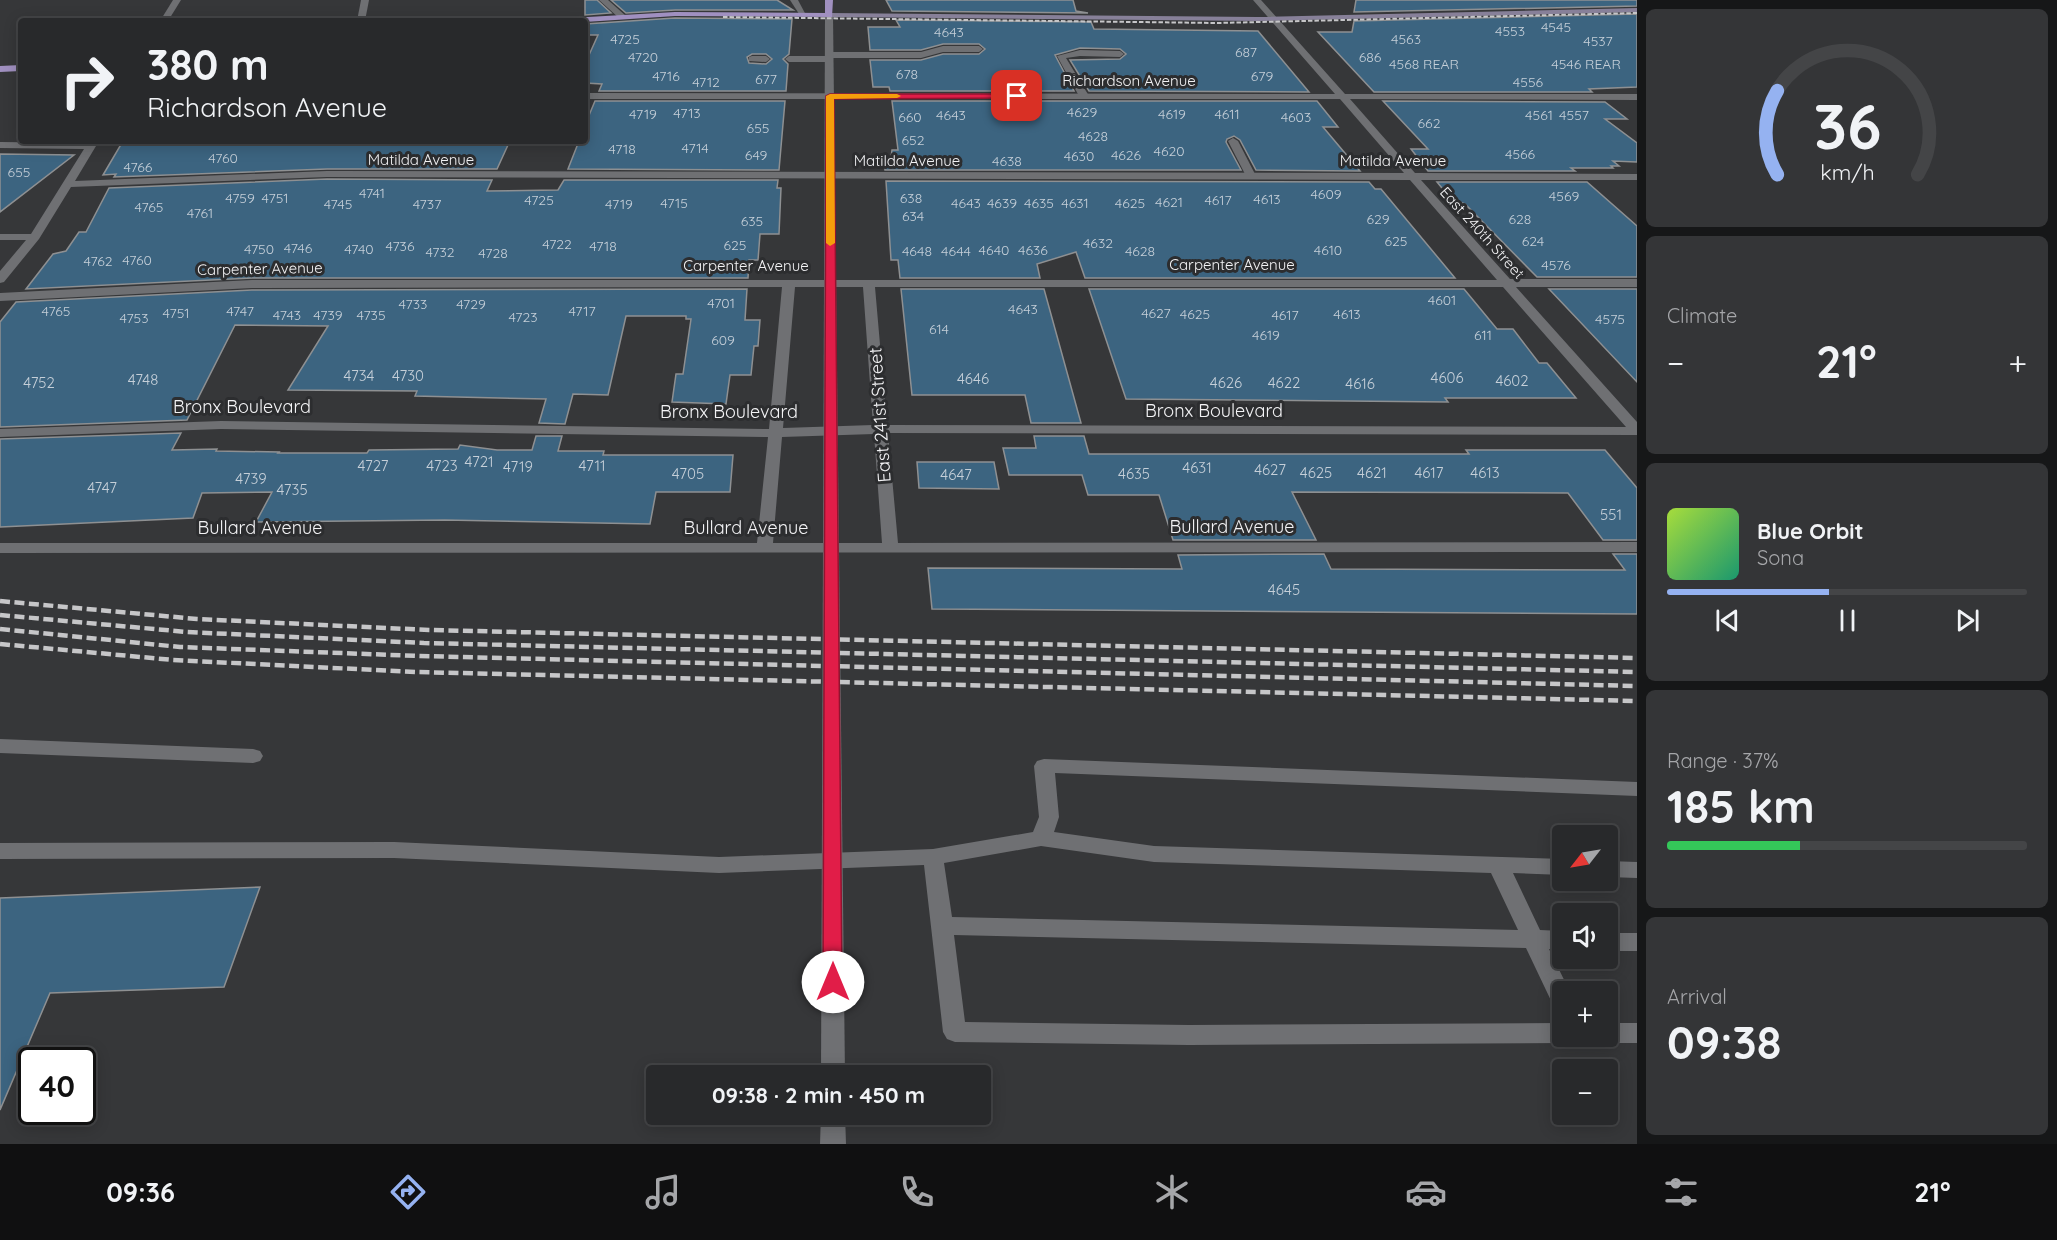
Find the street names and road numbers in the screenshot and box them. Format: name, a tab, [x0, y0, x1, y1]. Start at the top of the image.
street label: Richardson Avenue	[1062, 71, 1196, 90]
street label: Matilda Avenue	[368, 150, 474, 169]
street label: Matilda Avenue	[854, 151, 960, 170]
street label: Matilda Avenue	[1340, 151, 1446, 170]
street label: East 240th Street	[1436, 183, 1529, 283]
street label: Carpenter Avenue	[1169, 255, 1295, 274]
street label: Carpenter Avenue	[683, 256, 809, 275]
street label: Carpenter Avenue	[197, 258, 323, 279]
street label: East 241st Street	[863, 347, 896, 483]
street label: Bronx Boulevard	[173, 395, 311, 418]
street label: Bronx Boulevard	[1145, 399, 1283, 422]
street label: Bronx Boulevard	[660, 400, 798, 423]
street label: Bullard Avenue	[1169, 515, 1295, 538]
street label: Bullard Avenue	[197, 516, 323, 539]
street label: Bullard Avenue	[683, 516, 809, 539]

